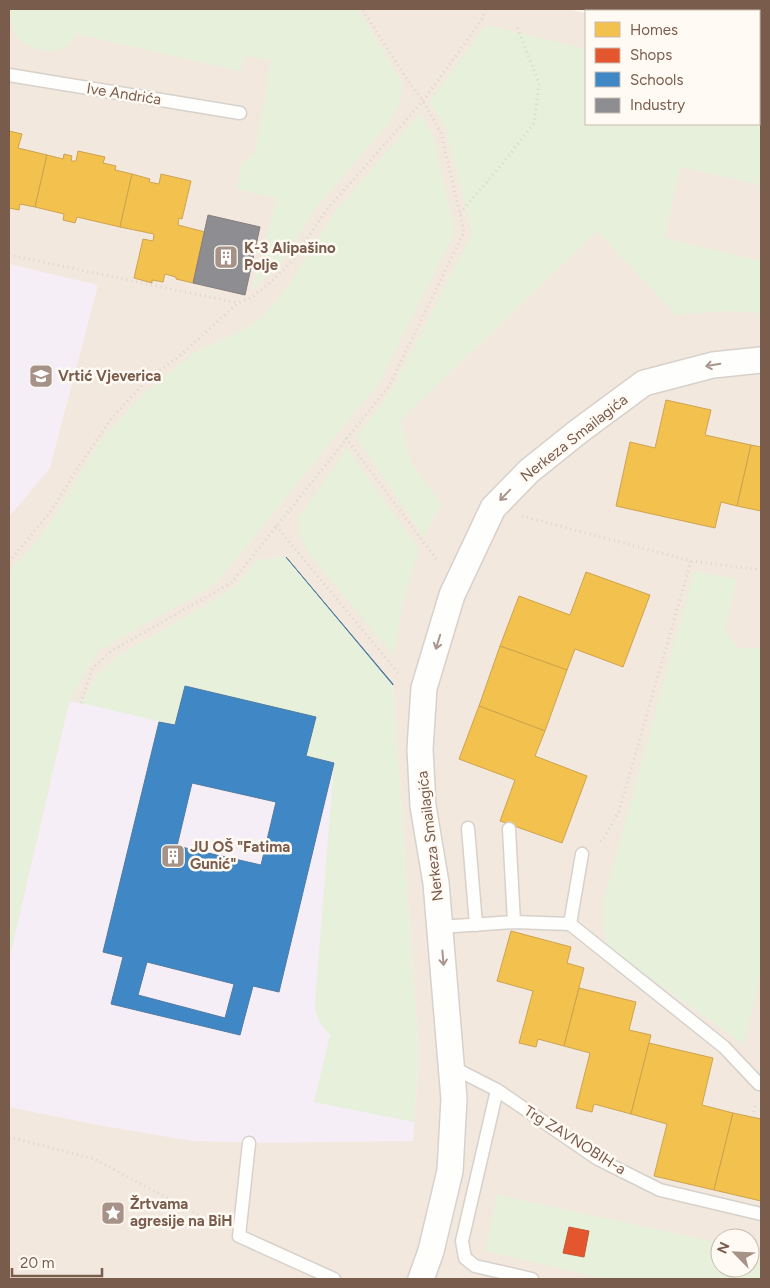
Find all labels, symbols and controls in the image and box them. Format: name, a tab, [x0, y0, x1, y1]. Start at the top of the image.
legend	[585, 10, 760, 125]
text: Homes	[630, 21, 678, 39]
text: Shops	[630, 46, 672, 64]
text: Schools	[630, 71, 683, 89]
street label: Ive Andrića	[85, 79, 163, 109]
text: Industry	[630, 96, 685, 114]
place label: K-3 Alipašino Polje	[244, 239, 336, 274]
building icon: K-3 Alipašino Polje	[213, 244, 239, 270]
one-way arrow	[705, 361, 721, 371]
school or university icon: Vrtić Vjeverica	[28, 363, 54, 389]
place label: Vrtić Vjeverica	[58, 367, 161, 385]
street label: Nerkeza Smailagića	[517, 391, 631, 485]
one-way arrow	[499, 489, 511, 502]
one-way arrow	[432, 633, 442, 649]
street label: Nerkeza Smailagića	[413, 770, 447, 902]
place label: JU OŠ "Fatima Gunić"	[190, 838, 290, 873]
building icon: JU OŠ "Fatima Gunić"	[160, 843, 186, 869]
one-way arrow	[438, 950, 448, 966]
street label: Trg ZAVNOBIH-a	[521, 1102, 629, 1178]
place label: Žrtvama agresije na BiH	[130, 1195, 233, 1230]
place icon: Žrtvama agresije na BiH	[100, 1200, 126, 1226]
north arrow	[710, 1228, 760, 1278]
text: N	[714, 1240, 734, 1256]
scale bar	[12, 1246, 102, 1278]
text: 20 m	[20, 1254, 54, 1272]

